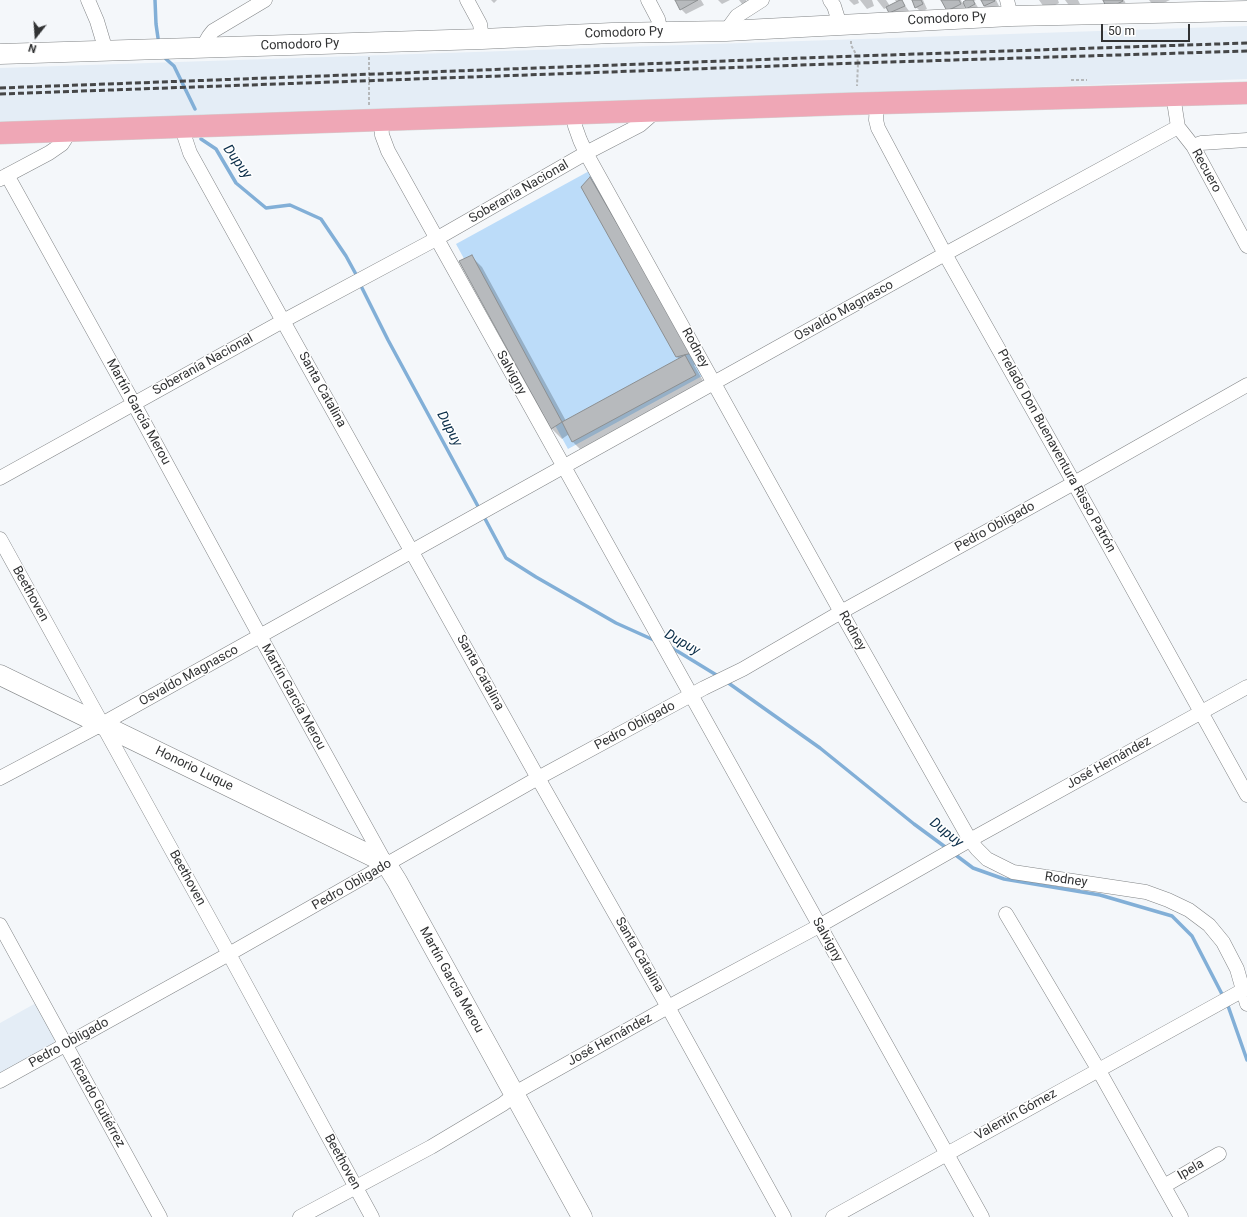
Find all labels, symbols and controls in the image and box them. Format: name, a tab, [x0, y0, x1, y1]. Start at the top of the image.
street label: Comodoro Py	[907, 9, 987, 29]
north arrow	[16, 16, 56, 56]
scale bar	[1103, 16, 1192, 42]
street label: Comodoro Py	[584, 24, 664, 42]
text: 50 m	[1108, 24, 1135, 38]
street label: Comodoro Py	[260, 36, 340, 54]
text: N	[27, 41, 38, 55]
water label: Dupuy	[219, 142, 255, 182]
street label: Recuero	[1188, 146, 1224, 196]
street label: Soberanía Nacional	[466, 157, 572, 227]
street label: Osvaldo Magnasco	[792, 277, 896, 345]
street label: Rodney	[678, 325, 712, 371]
street label: Soberanía Nacional	[150, 331, 256, 399]
street label: Prelado Don Buenaventura Risso Patrón	[993, 347, 1119, 555]
street label: Salvigny	[493, 348, 529, 398]
street label: Santa Catalina	[295, 350, 349, 430]
street label: Martín García Merou	[102, 356, 174, 468]
water label: Dupuy	[433, 408, 465, 450]
street label: Pedro Obligado	[952, 499, 1038, 555]
street label: Beethoven	[8, 564, 52, 624]
street label: Rodney	[835, 608, 869, 654]
water label: Dupuy	[661, 626, 703, 660]
street label: Santa Catalina	[453, 633, 507, 713]
street label: Martín García Merou	[257, 641, 329, 753]
street label: Osvaldo Magnasco	[137, 642, 241, 710]
street label: Pedro Obligado	[592, 698, 678, 754]
street label: José Hernández	[1064, 733, 1154, 793]
street label: Honorio Luque	[152, 743, 236, 795]
water label: Dupuy	[926, 815, 966, 851]
street label: Beethoven	[165, 848, 209, 908]
street label: Pedro Obligado	[310, 856, 394, 914]
street label: Rodney	[1044, 869, 1088, 891]
street label: Santa Catalina	[611, 915, 667, 995]
street label: Salvigny	[809, 915, 845, 965]
street label: Martín García Merou	[415, 924, 487, 1036]
street label: José Hernández	[565, 1010, 655, 1070]
street label: Pedro Obligado	[26, 1015, 112, 1071]
street label: Ricardo Gutiérrez	[66, 1056, 128, 1150]
street label: Valentín Gómez	[972, 1086, 1060, 1144]
street label: Beethoven	[320, 1132, 364, 1192]
street label: Ipela	[1175, 1156, 1207, 1184]

